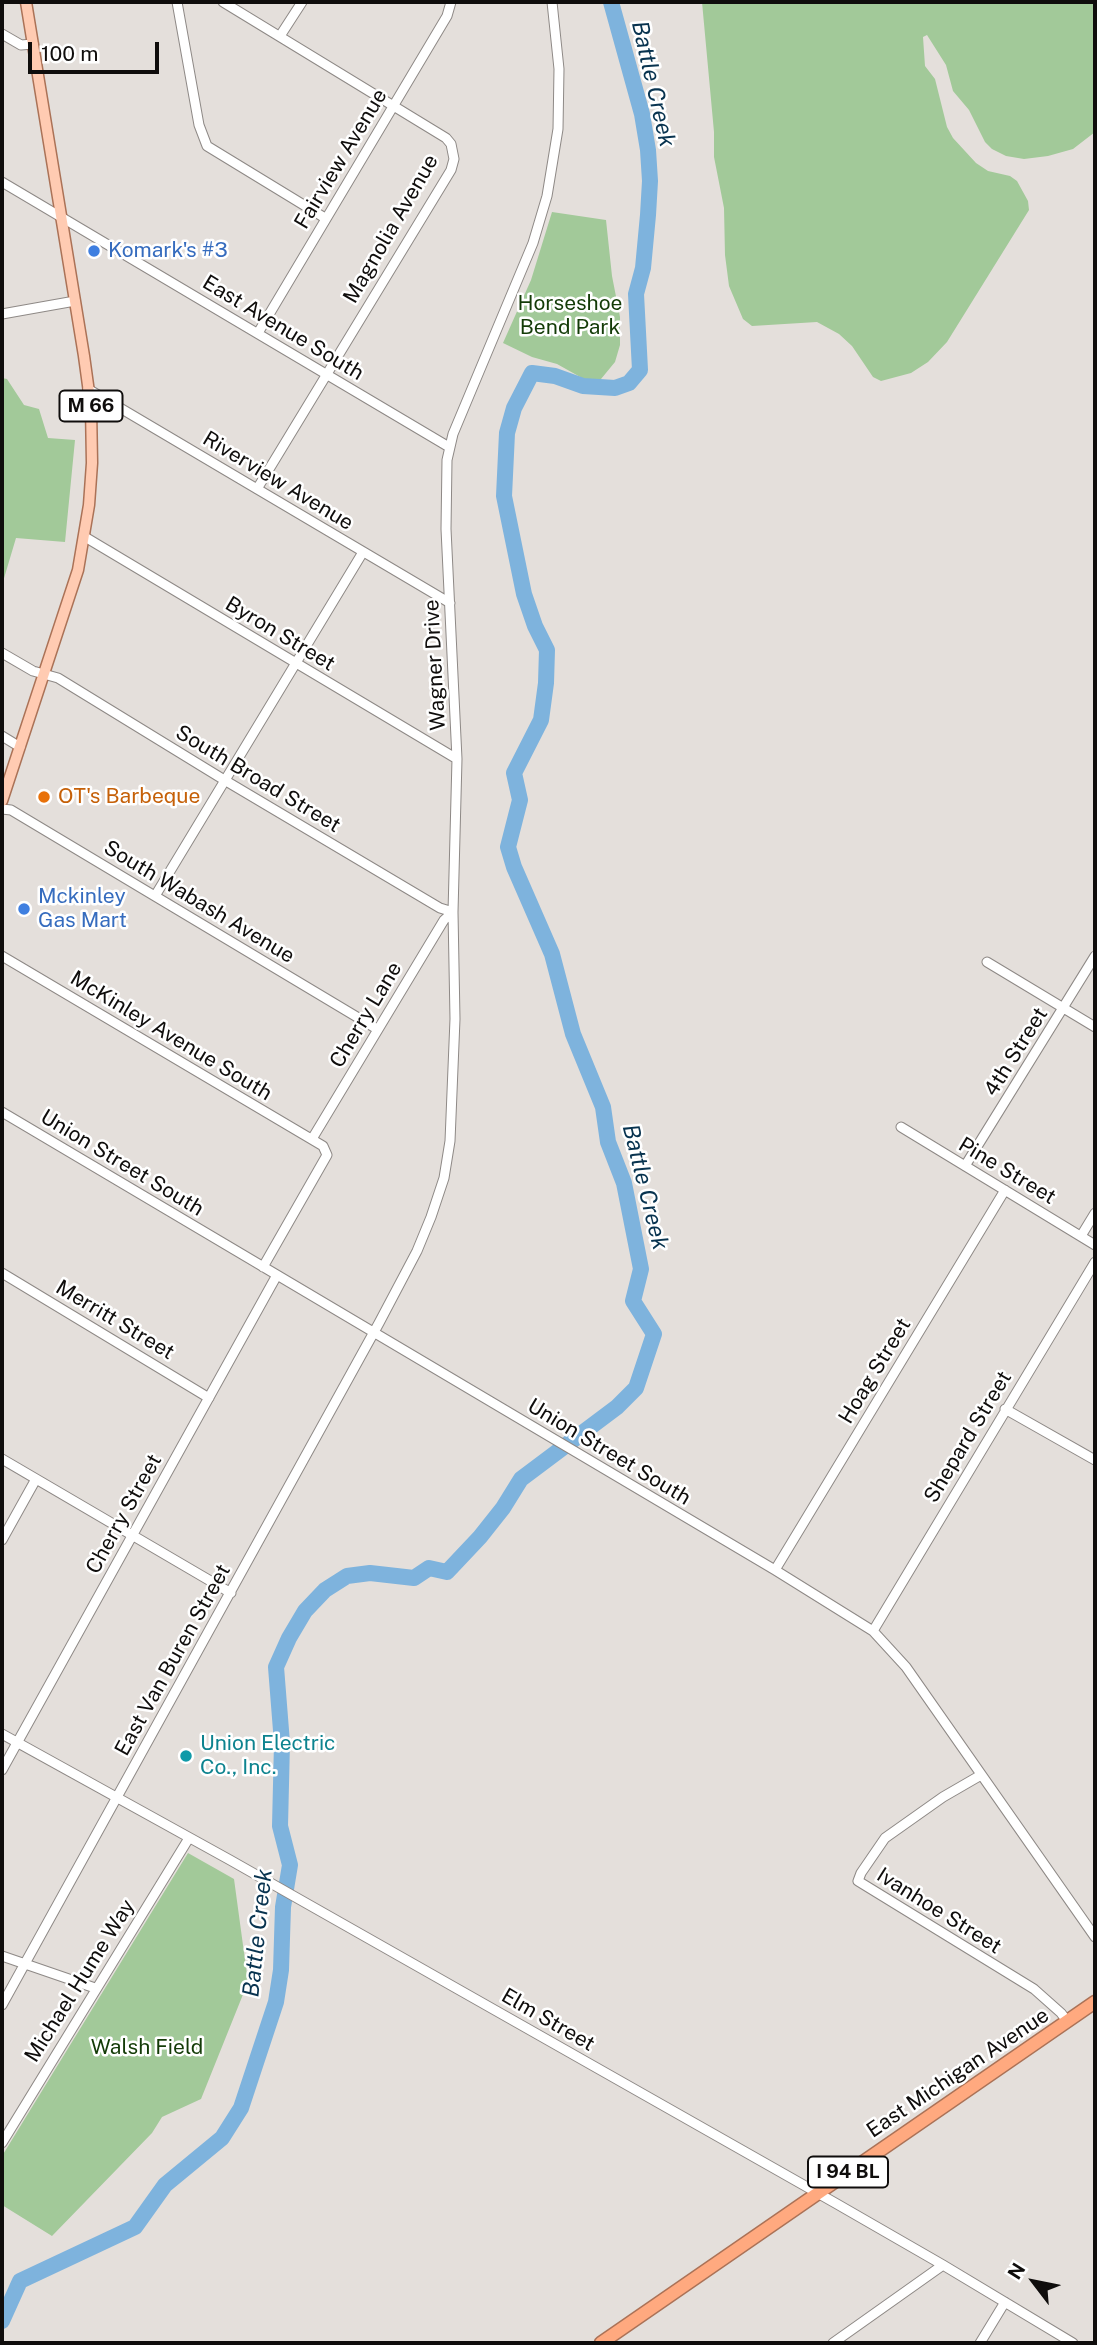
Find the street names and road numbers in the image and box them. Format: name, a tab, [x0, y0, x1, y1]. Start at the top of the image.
street label: Fairview Avenue	[289, 84, 393, 234]
street label: Magnolia Avenue	[338, 150, 444, 308]
street label: East Avenue South	[198, 270, 368, 386]
road number: M 66	[60, 390, 122, 422]
street label: Riverview Avenue	[198, 426, 358, 536]
street label: Byron Street	[220, 591, 340, 677]
street label: Wagner Drive	[419, 599, 451, 731]
street label: South Broad Street	[171, 720, 345, 838]
street label: South Wabash Avenue	[99, 835, 299, 969]
street label: Cherry Lane	[325, 958, 407, 1072]
street label: McKinley Avenue South	[65, 966, 277, 1106]
street label: 4th Street	[979, 1003, 1053, 1101]
street label: Union Street South	[36, 1104, 208, 1222]
street label: Pine Street	[954, 1132, 1060, 1210]
street label: Merritt Street	[51, 1275, 179, 1365]
street label: Hoag Street	[834, 1314, 916, 1428]
street label: Shepard Street	[919, 1367, 1017, 1507]
street label: Union Street South	[523, 1393, 695, 1511]
street label: Cherry Street	[81, 1450, 167, 1578]
street label: East Van Buren Street	[110, 1560, 236, 1760]
street label: Ivanhoe Street	[872, 1863, 1006, 1959]
street label: Michael Hume Way	[20, 1895, 140, 2067]
street label: Elm Street	[497, 1983, 599, 2057]
street label: East Michigan Avenue	[862, 2003, 1054, 2143]
road number: I 94 BL	[808, 2156, 888, 2188]

